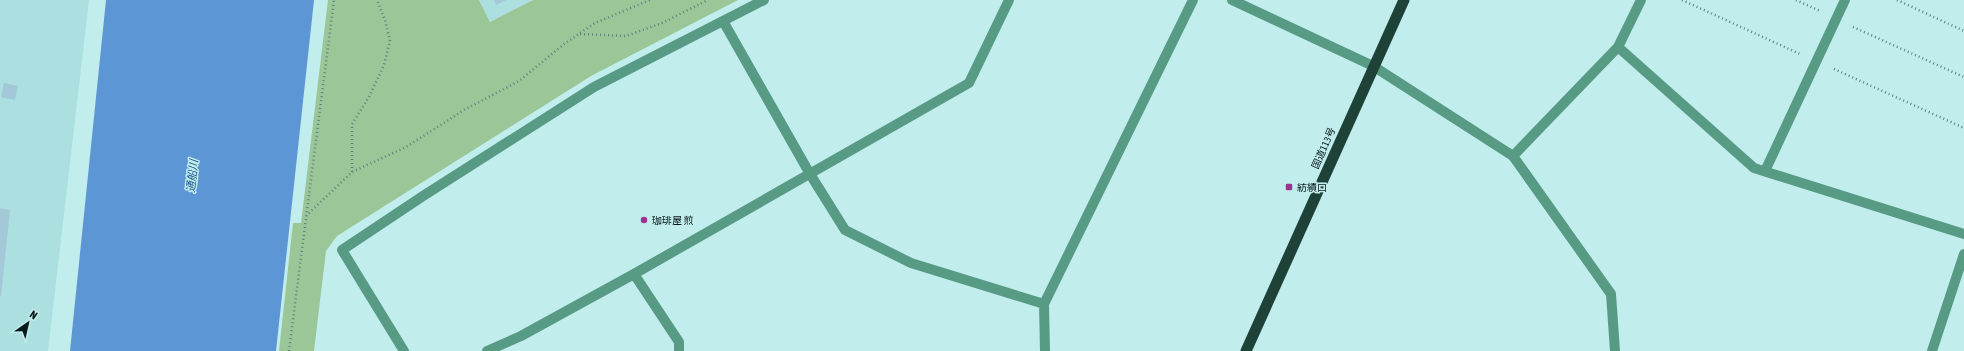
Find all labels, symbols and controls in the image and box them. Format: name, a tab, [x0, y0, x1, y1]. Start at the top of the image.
street label: 国道113号	[1309, 126, 1337, 171]
water label: 通船川	[184, 158, 200, 193]
marker: 紡績口	[1284, 182, 1294, 192]
place label: 紡績口	[1297, 182, 1327, 193]
marker: 珈琲屋 煎	[639, 215, 649, 225]
place label: 珈琲屋 煎	[652, 215, 693, 226]
north arrow	[8, 303, 48, 343]
text: N	[28, 308, 40, 322]

